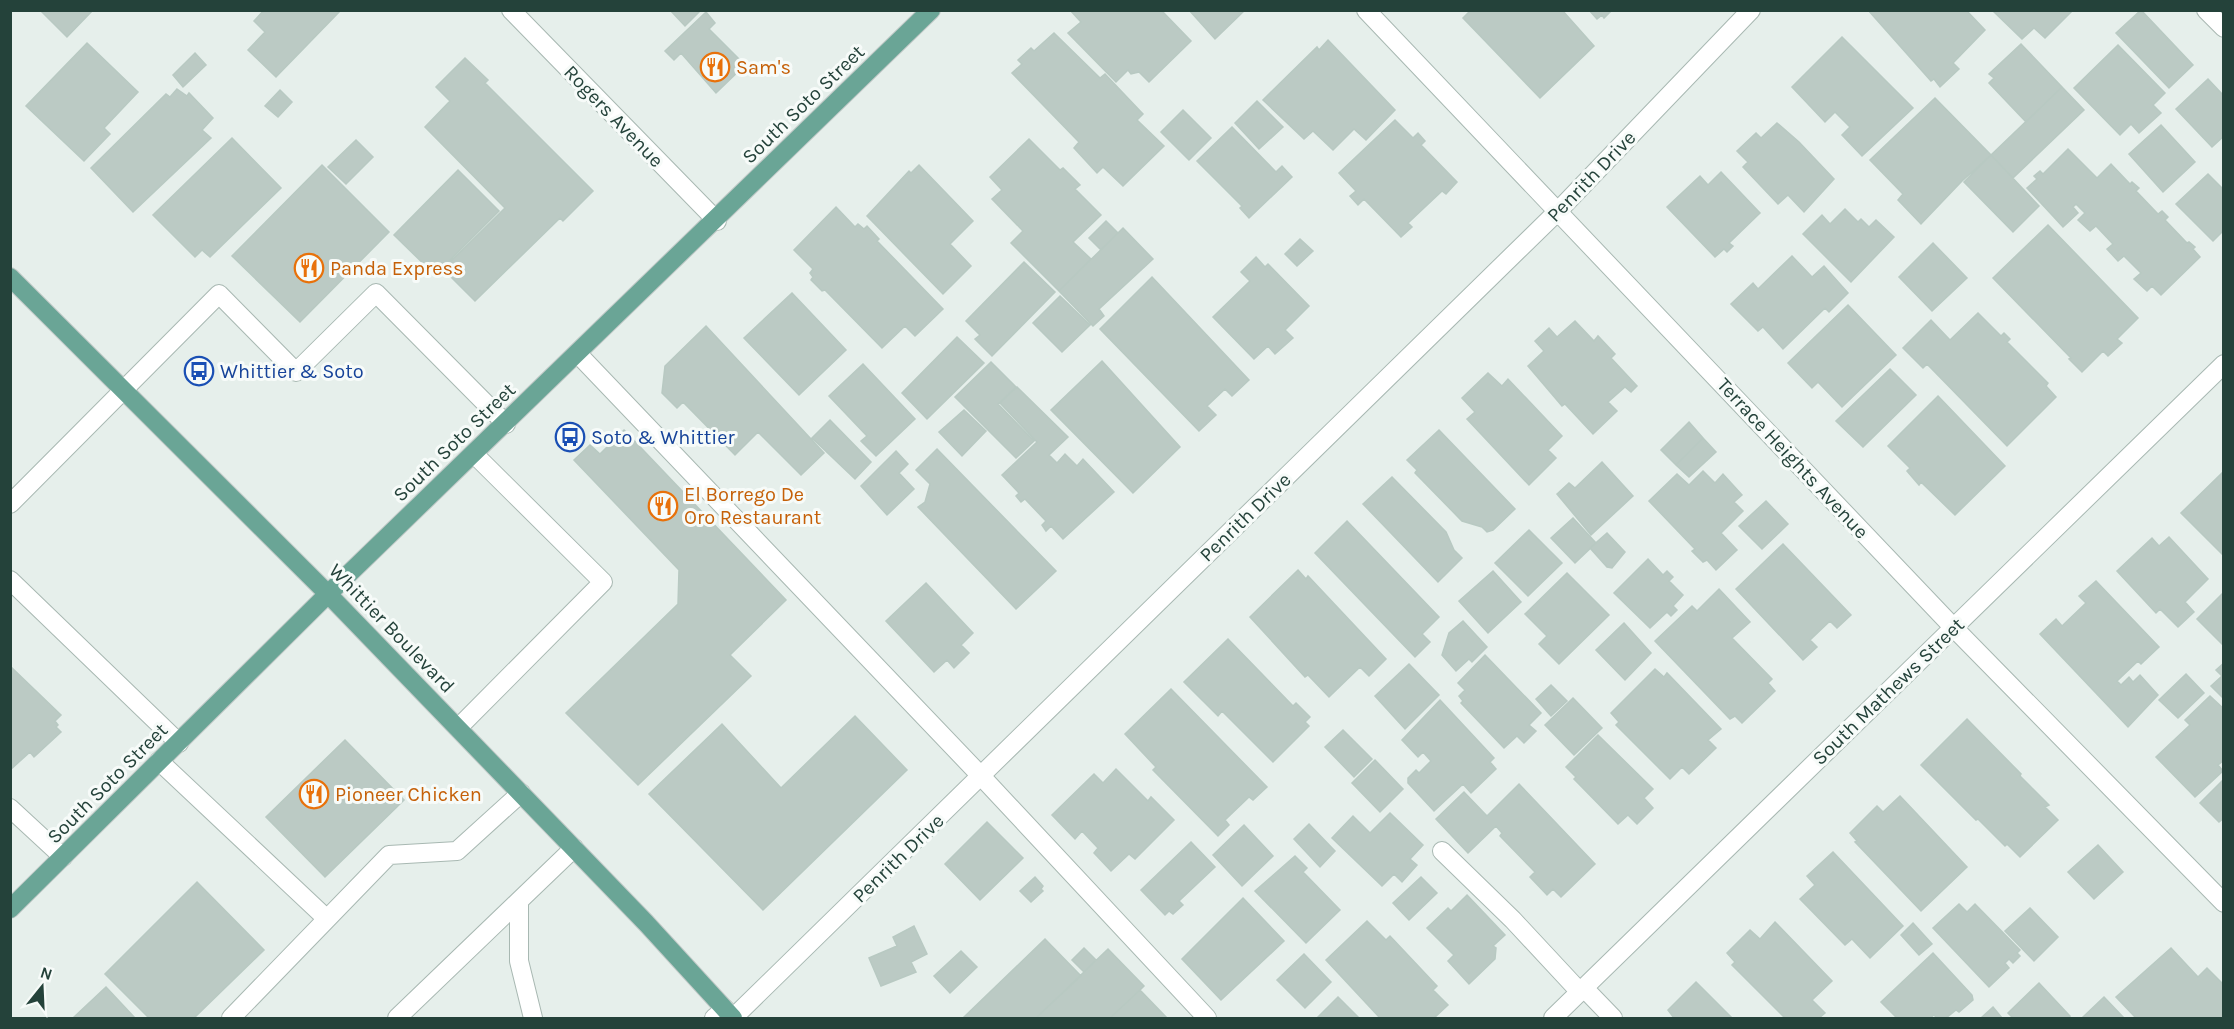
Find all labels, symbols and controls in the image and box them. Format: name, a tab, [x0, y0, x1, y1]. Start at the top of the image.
street label: South Soto Street	[738, 40, 869, 168]
restaurant icon: Sam's	[699, 51, 731, 83]
place label: Sam's	[736, 56, 791, 79]
street label: Rogers Avenue	[559, 61, 668, 172]
street label: Penrith Drive	[1542, 126, 1640, 227]
restaurant icon: Panda Express	[293, 252, 325, 284]
place label: Panda Express	[330, 257, 463, 280]
bus stop icon: Whittier & Soto	[183, 355, 215, 387]
place label: Whittier & Soto	[220, 360, 364, 383]
street label: Terrace Heights Avenue	[1712, 373, 1873, 543]
street label: South Soto Street	[389, 378, 520, 506]
bus stop icon: Soto & Whittier	[554, 421, 586, 453]
place label: Soto & Whittier	[591, 426, 735, 449]
street label: Penrith Drive	[1195, 468, 1296, 566]
place label: El Borrego De Oro Restaurant	[684, 483, 822, 529]
restaurant icon: El Borrego De Oro Restaurant	[647, 490, 679, 522]
street label: Whittier Boulevard	[324, 559, 459, 698]
street label: South Mathews Street	[1808, 613, 1969, 770]
street label: South Soto Street	[42, 718, 173, 848]
restaurant icon: Pioneer Chicken	[298, 778, 330, 810]
place label: Pioneer Chicken	[335, 783, 482, 806]
street label: Penrith Drive	[848, 809, 949, 907]
north arrow	[12, 957, 72, 1017]
text: N	[38, 962, 55, 984]

